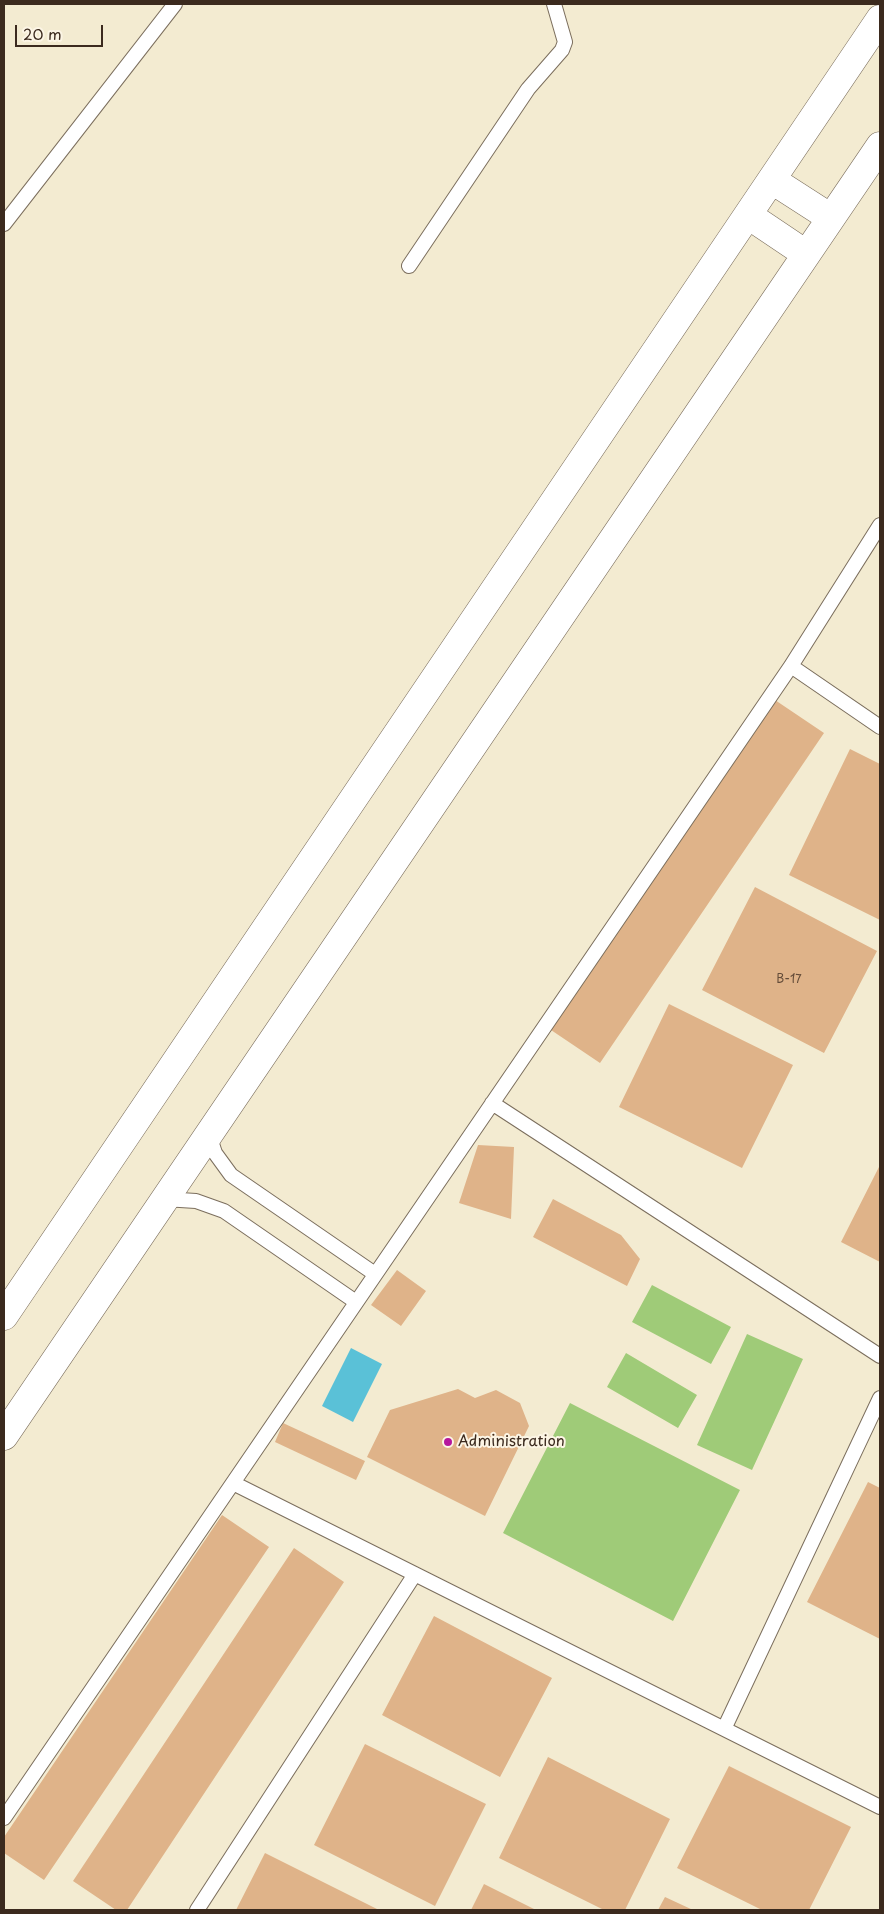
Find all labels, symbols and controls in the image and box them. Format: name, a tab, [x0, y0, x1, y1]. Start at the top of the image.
scale bar	[18, 15, 105, 47]
text: 20 m	[23, 22, 62, 45]
house number: B-17	[776, 973, 802, 987]
place label: Administration	[458, 1433, 565, 1451]
marker: Administration	[442, 1436, 454, 1448]

